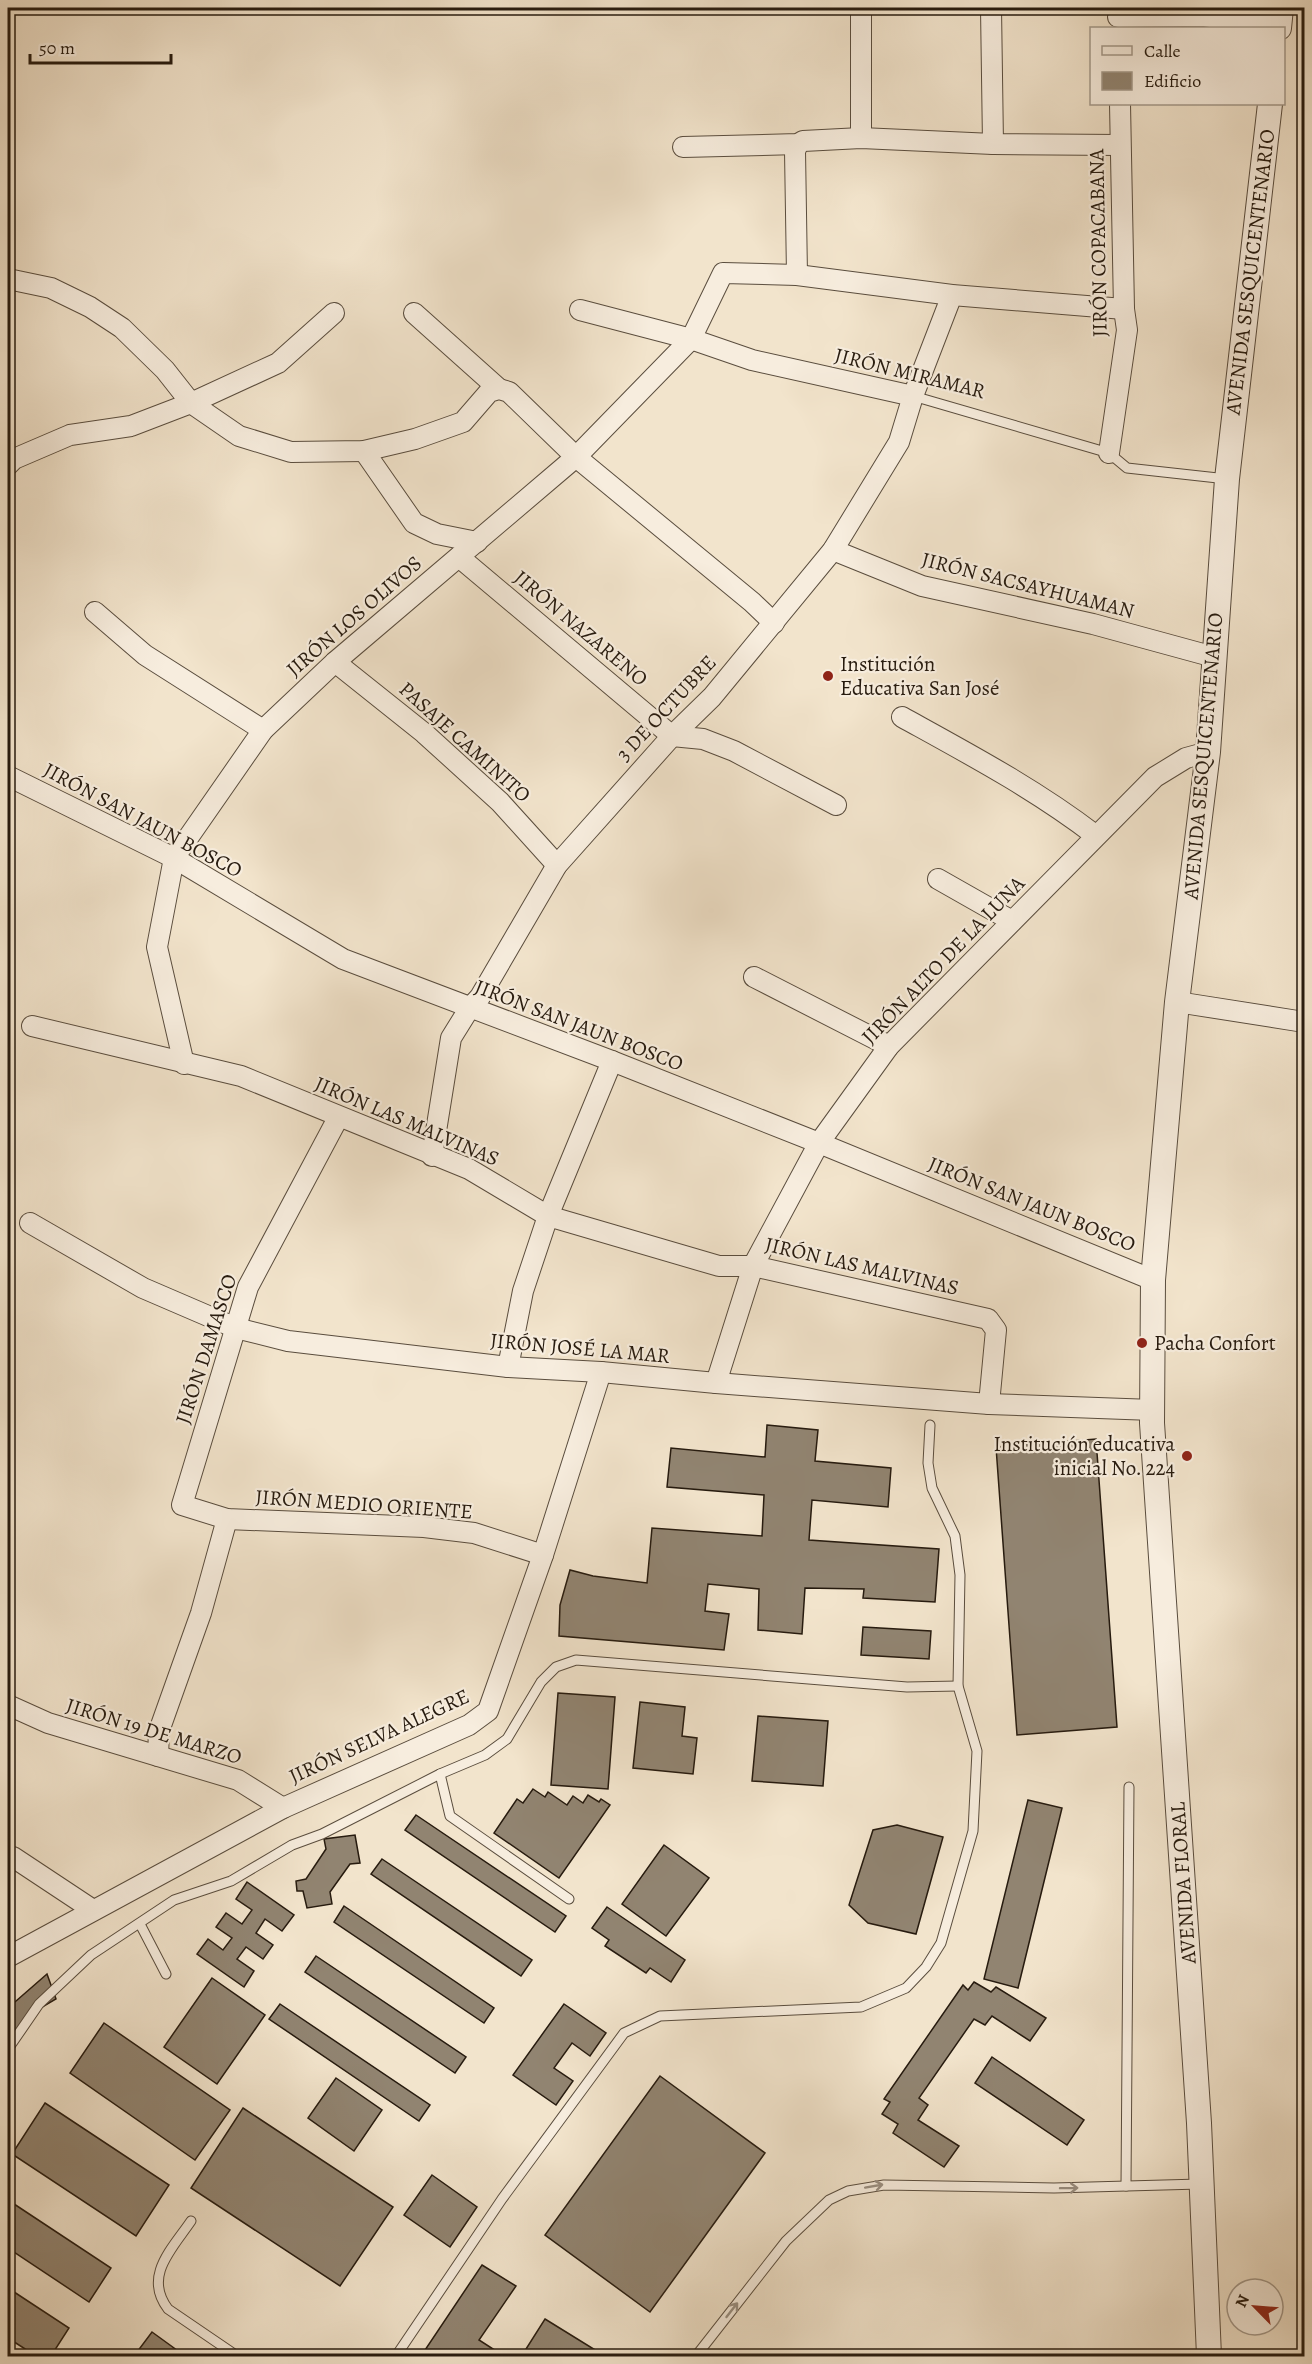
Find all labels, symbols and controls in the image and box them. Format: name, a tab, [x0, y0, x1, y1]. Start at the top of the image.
scale bar	[30, 27, 171, 65]
legend	[1090, 27, 1285, 105]
text: 50 m	[39, 36, 75, 60]
text: Calle	[1144, 39, 1181, 63]
text: Edificio	[1144, 69, 1201, 93]
street label: AVENIDA SESQUICENTENARIO	[1218, 128, 1281, 417]
street label: JIRÓN COPACABANA	[1082, 148, 1114, 337]
street label: JIRÓN MIRAMAR	[832, 341, 988, 405]
street label: JIRÓN SACSAYHUAMAN	[919, 545, 1137, 625]
street label: JIRÓN LOS OLIVOS	[280, 549, 428, 683]
street label: JIRÓN NAZARENO	[508, 564, 654, 692]
street label: AVENIDA SESQUICENTENARIO	[1176, 611, 1229, 902]
street label: 3 DE OCTUBRE	[610, 649, 722, 767]
place label: Institución Educativa San José	[840, 650, 999, 702]
marker: Institución Educativa San José	[821, 669, 835, 683]
street label: PASAJE CAMINITO	[393, 675, 537, 809]
street label: JIRÓN SAN JAUN BOSCO	[39, 756, 247, 884]
street label: JIRÓN ALTO DE LA LUNA	[855, 869, 1031, 1050]
street label: JIRÓN SAN JAUN BOSCO	[471, 972, 687, 1078]
street label: JIRÓN LAS MALVINAS	[310, 1069, 504, 1173]
street label: JIRÓN SAN JAUN BOSCO	[924, 1150, 1140, 1258]
street label: JIRÓN LAS MALVINAS	[762, 1230, 962, 1302]
street label: JIRÓN DAMASCO	[169, 1270, 243, 1428]
street label: JIRÓN JOSÉ LA MAR	[489, 1326, 671, 1370]
place label: Pacha Confort	[1154, 1329, 1276, 1357]
marker: Pacha Confort	[1135, 1336, 1149, 1350]
place label: Institución educativa inicial No. 224	[993, 1430, 1175, 1482]
marker: Institución educativa inicial No. 224	[1180, 1449, 1194, 1463]
street label: JIRÓN MEDIO ORIENTE	[254, 1482, 474, 1526]
street label: JIRÓN SELVA ALEGRE	[284, 1682, 474, 1790]
street label: JIRÓN 19 DE MARZO	[63, 1691, 245, 1771]
street label: AVENIDA FLORAL	[1163, 1801, 1203, 1966]
one-way arrow	[864, 2181, 884, 2192]
one-way arrow	[1059, 2182, 1079, 2194]
north arrow	[1225, 2277, 1285, 2337]
text: N	[1230, 2291, 1255, 2311]
one-way arrow	[726, 2303, 738, 2319]

